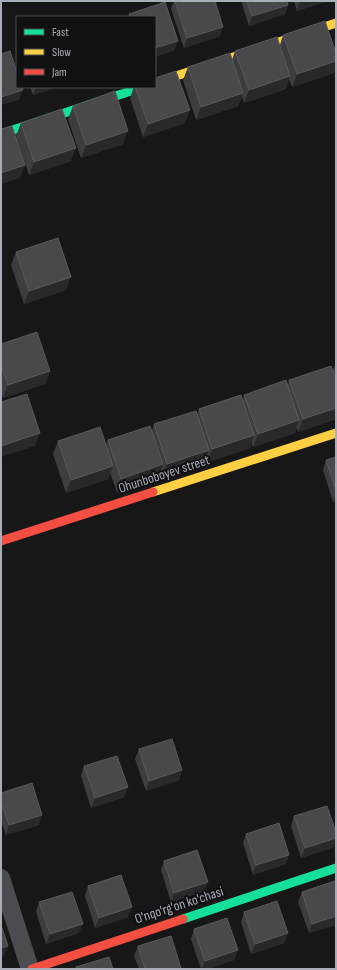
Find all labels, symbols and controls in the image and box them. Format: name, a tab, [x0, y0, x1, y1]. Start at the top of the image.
legend	[16, 16, 156, 88]
text: Fast	[52, 25, 69, 40]
text: Slow	[52, 45, 71, 60]
text: Jam	[51, 65, 67, 80]
street label: Ohunboboyev street	[116, 451, 212, 497]
street label: O'nqo'rg'on ko'chasi	[133, 883, 225, 927]

